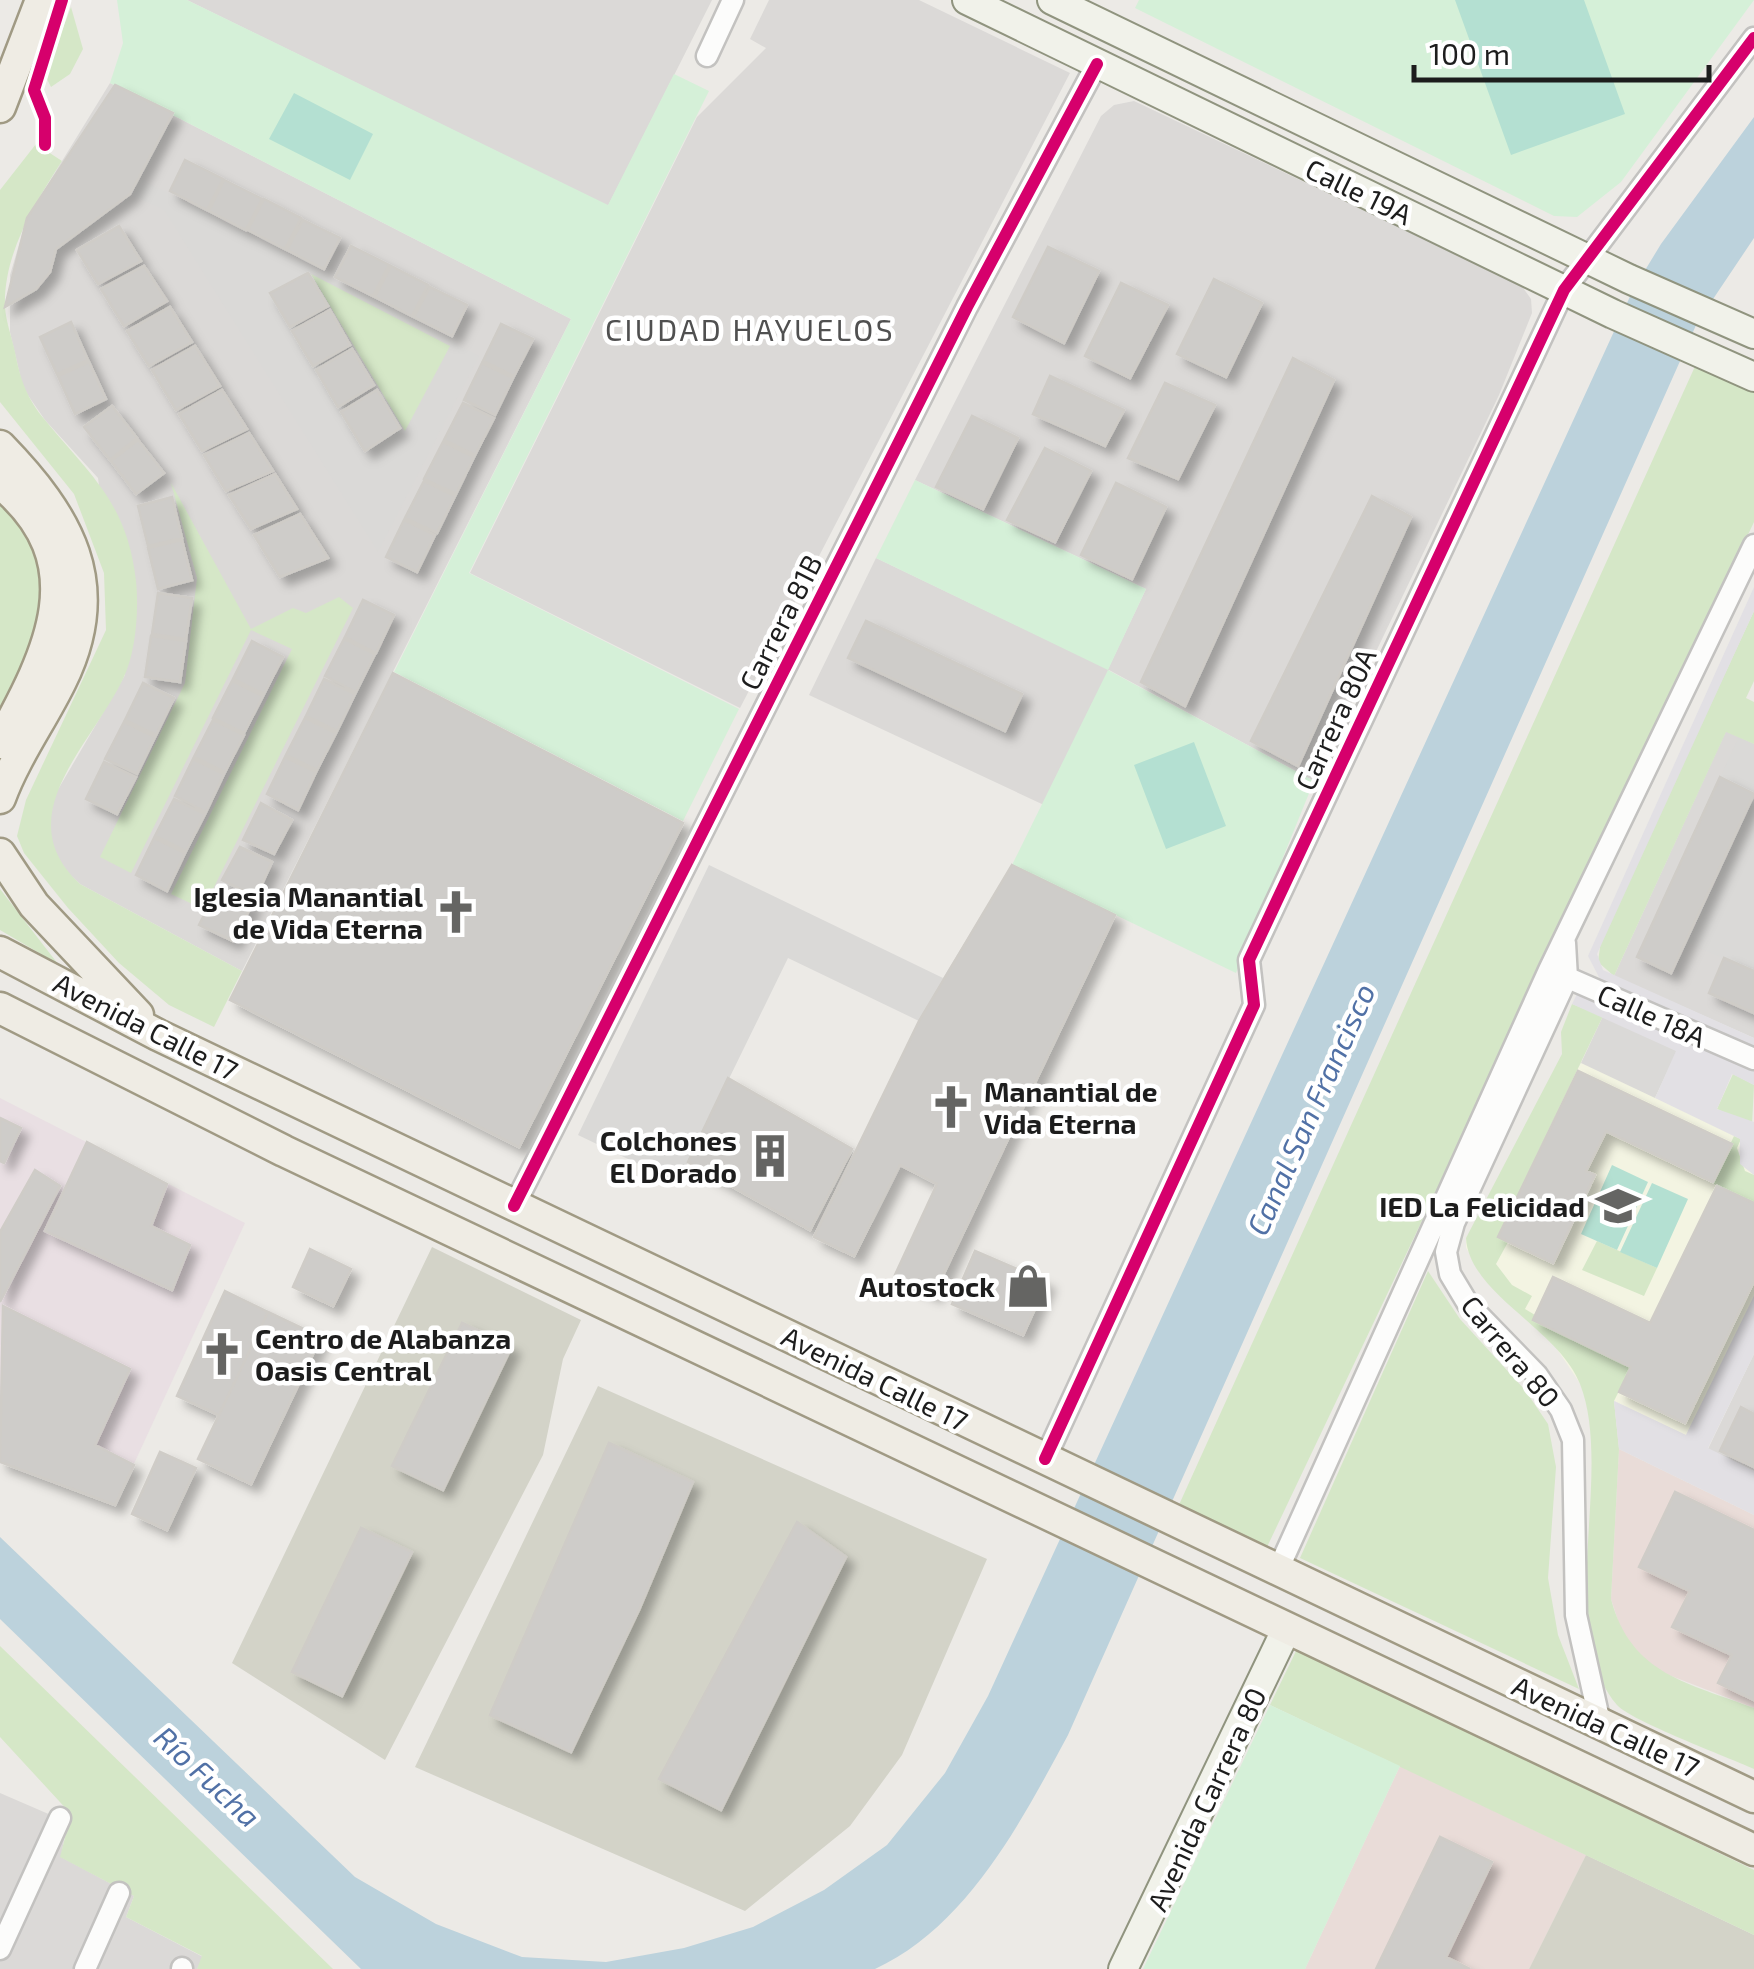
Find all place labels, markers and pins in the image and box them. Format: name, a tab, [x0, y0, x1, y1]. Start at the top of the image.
place label: Iglesia Manantial de Vida Eterna	[193, 879, 424, 945]
church icon: Iglesia Manantial de Vida Eterna	[432, 888, 480, 936]
place label: Manantial de Vida Eterna	[984, 1074, 1158, 1140]
church icon: Manantial de Vida Eterna	[927, 1083, 975, 1131]
place label: Colchones El Dorado	[600, 1123, 737, 1189]
building icon: Colchones El Dorado	[746, 1132, 794, 1180]
school or university icon: IED La Felicidad	[1594, 1182, 1642, 1230]
place label: IED La Felicidad	[1379, 1189, 1585, 1223]
shop icon: Autostock	[1004, 1262, 1052, 1310]
place label: Autostock	[859, 1269, 995, 1303]
place label: Centro de Alabanza Oasis Central	[255, 1321, 511, 1387]
church icon: Centro de Alabanza Oasis Central	[198, 1330, 246, 1378]

